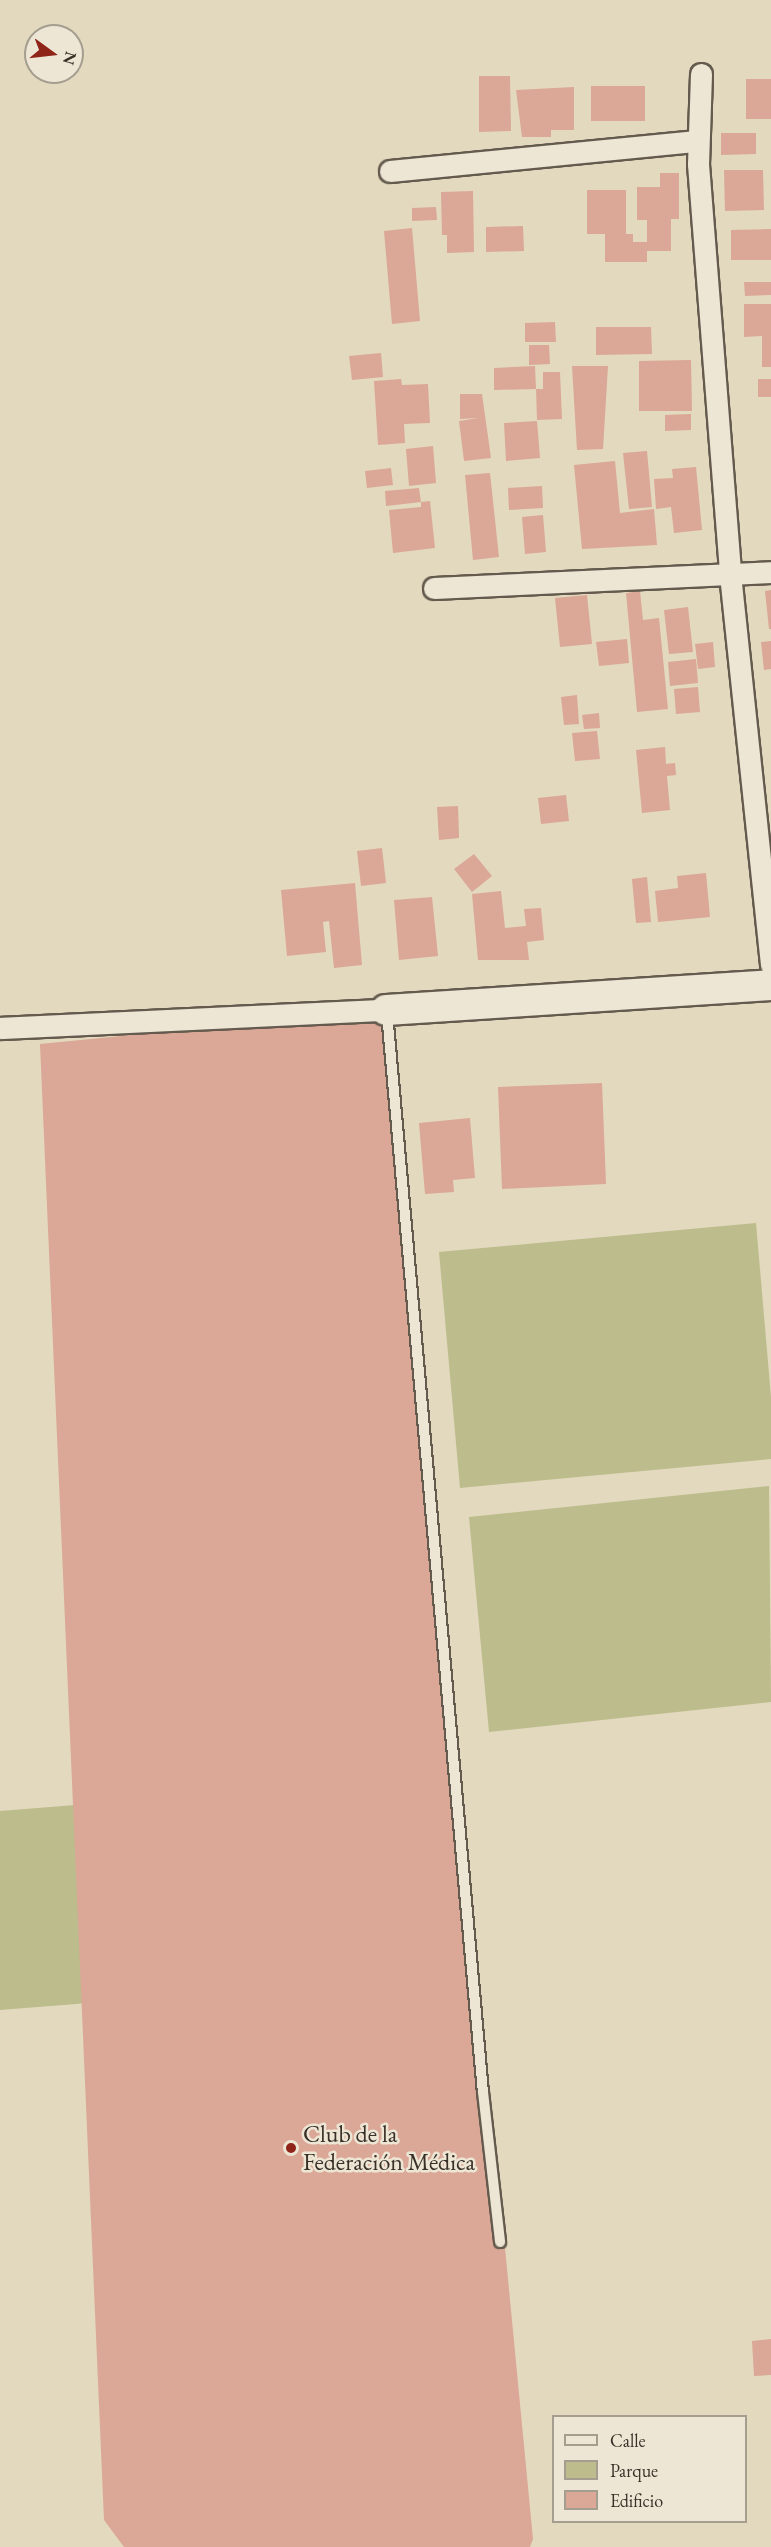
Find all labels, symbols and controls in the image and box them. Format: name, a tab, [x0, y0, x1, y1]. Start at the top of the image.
north arrow	[24, 24, 84, 84]
text: N	[58, 49, 82, 67]
place label: Club de la Federación Médica	[303, 2120, 475, 2176]
marker: Club de la Federación Médica	[284, 2141, 298, 2155]
legend	[552, 2415, 747, 2523]
text: Calle	[610, 2429, 646, 2452]
text: Parque	[610, 2459, 658, 2482]
text: Edificio	[610, 2489, 663, 2512]

